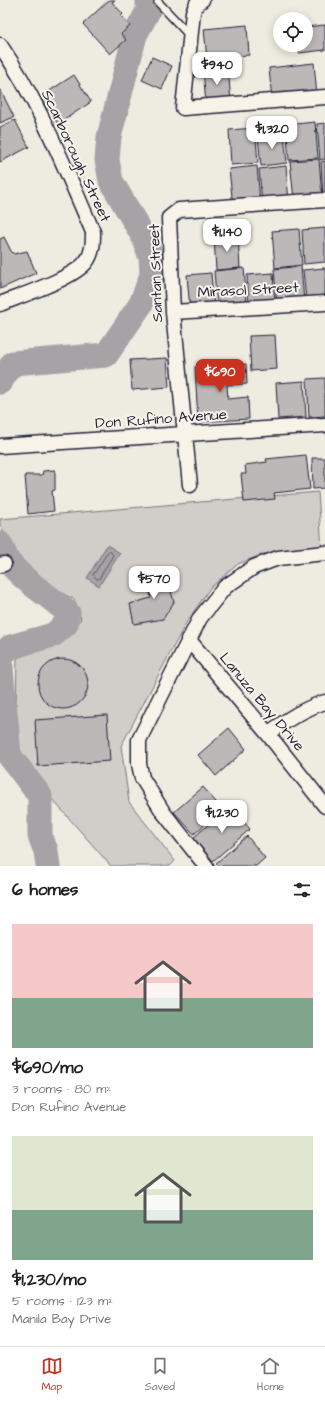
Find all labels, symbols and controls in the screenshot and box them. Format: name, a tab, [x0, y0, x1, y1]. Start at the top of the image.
map controls	[273, 12, 313, 52]
button: locate	[273, 12, 313, 52]
pin: $940	[193, 52, 241, 86]
text: $940	[201, 56, 233, 74]
street label: Scarborough Street	[35, 86, 116, 226]
pin: $1,320	[239, 116, 305, 150]
text: $1,320	[255, 120, 289, 138]
pin: $1,140	[194, 219, 260, 253]
text: $1,140	[212, 223, 242, 241]
street label: Santan Street	[144, 224, 168, 322]
street label: Mirasol Street	[197, 277, 299, 303]
pin: $690	[196, 359, 244, 393]
text: $690	[205, 363, 236, 381]
street label: Don Rufino Avenue	[95, 404, 227, 434]
pin: $570	[130, 566, 178, 600]
text: $570	[138, 570, 170, 588]
street label: Lanuza Bay Drive	[214, 648, 310, 756]
pin: $1,230	[189, 800, 255, 834]
text: $1,230	[205, 804, 239, 822]
text: 6 homes	[12, 878, 78, 902]
icon: filters	[291, 879, 313, 901]
icon: home	[127, 950, 199, 1022]
text: $690/mo	[12, 1056, 83, 1080]
text: 3 rooms · 80 m²	[12, 1080, 111, 1098]
text: Don Rufino Avenue	[12, 1098, 126, 1116]
icon: home	[127, 1162, 199, 1234]
text: $1,230/mo	[12, 1268, 86, 1292]
text: 5 rooms · 123 m²	[12, 1292, 113, 1310]
text: Manila Bay Drive	[12, 1310, 111, 1328]
tab: Map	[41, 1355, 63, 1394]
tab: Saved	[145, 1355, 175, 1394]
tab: Home	[257, 1355, 284, 1394]

